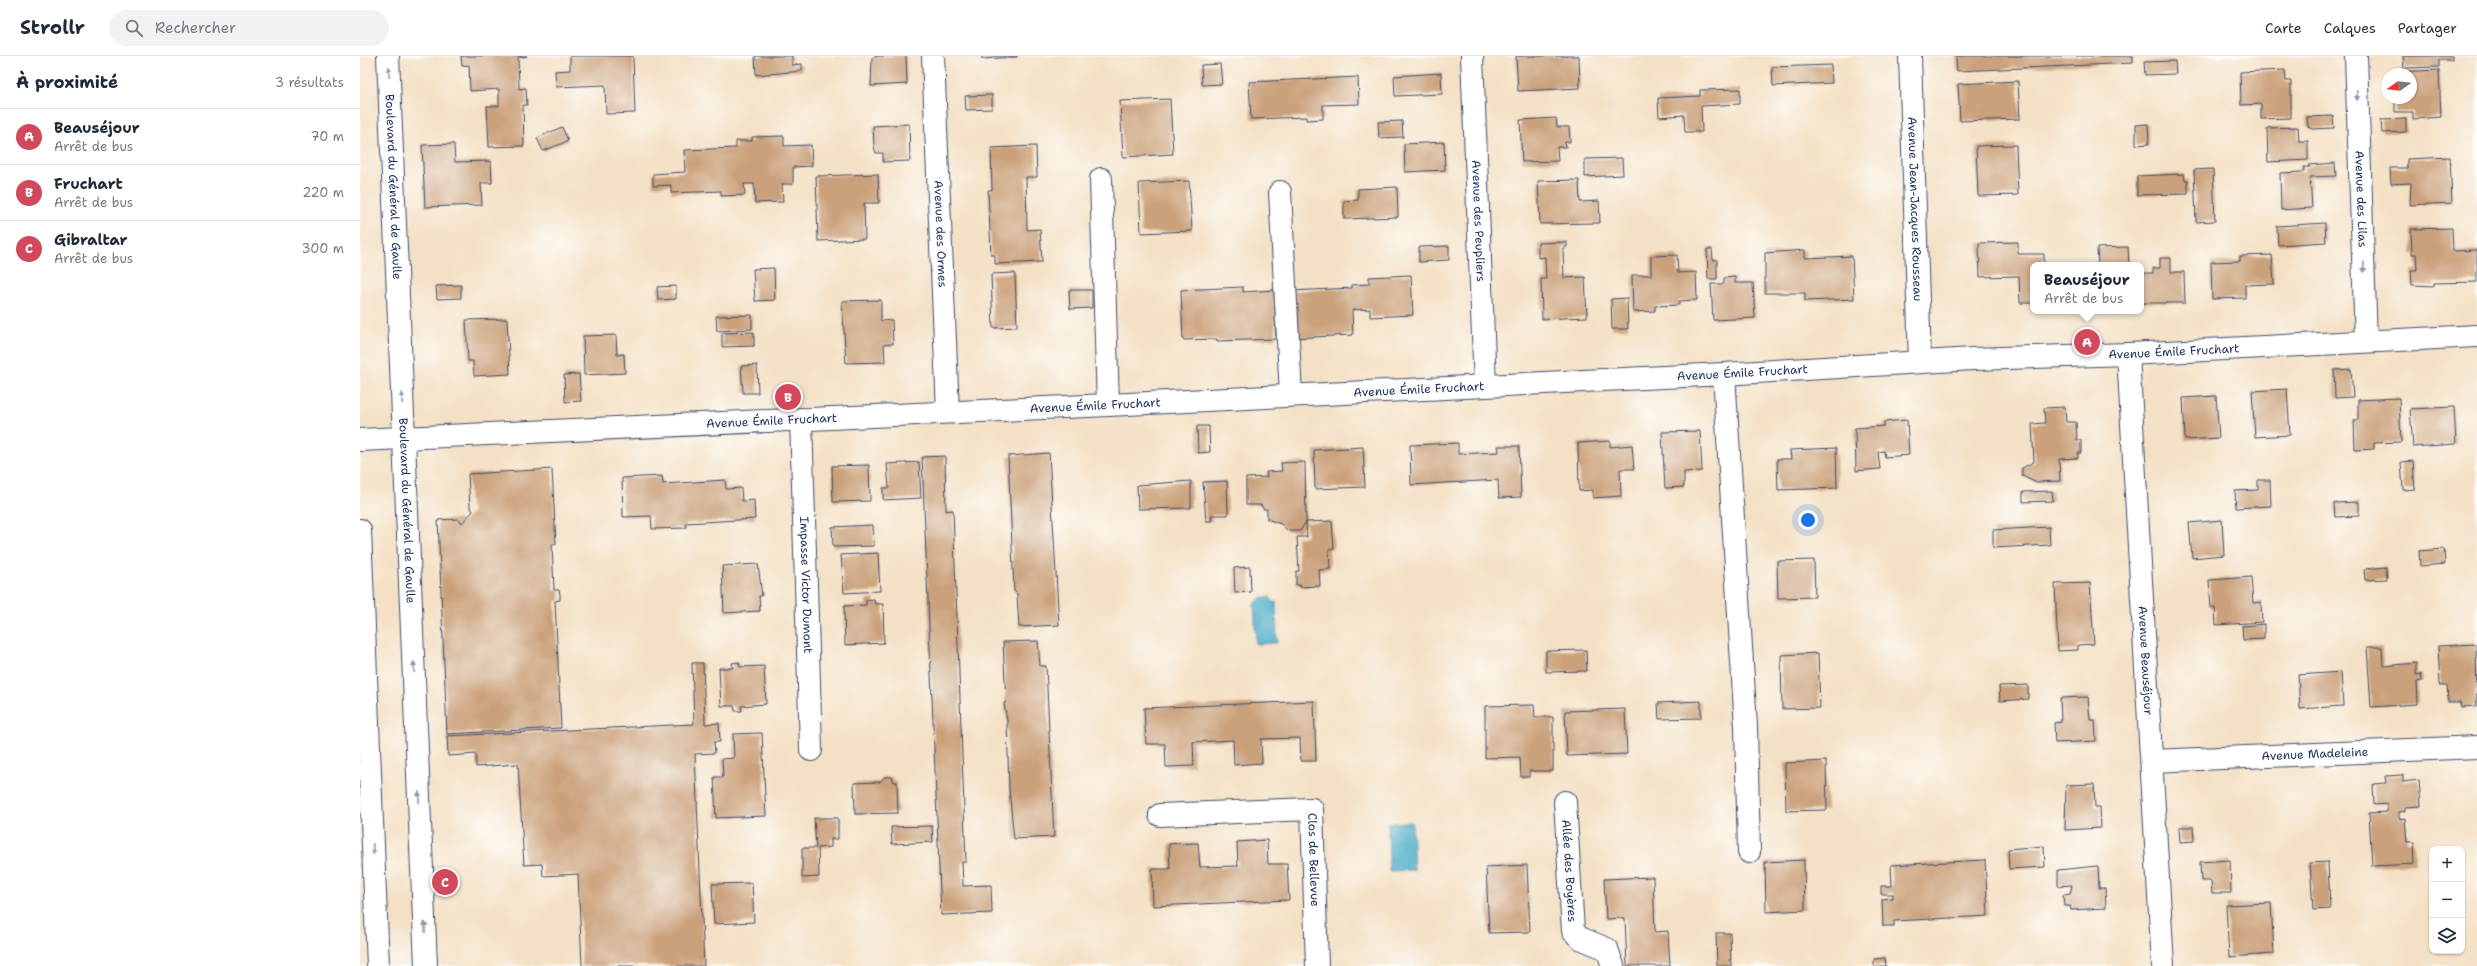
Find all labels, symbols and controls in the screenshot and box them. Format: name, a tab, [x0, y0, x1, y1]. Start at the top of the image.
search box	[109, 10, 389, 46]
text: Strollr	[20, 15, 85, 40]
icon: search	[123, 17, 145, 39]
text: Rechercher	[155, 18, 236, 38]
text: Carte	[2265, 19, 2302, 37]
text: Calques	[2324, 19, 2376, 37]
text: Partager	[2398, 19, 2457, 37]
one-way arrow	[386, 65, 392, 78]
north arrow	[2381, 68, 2417, 104]
text: À proximité	[16, 71, 118, 93]
text: 3 résultats	[275, 74, 344, 91]
one-way arrow	[2354, 89, 2361, 101]
street label: Boulevard du Général de Gaulle	[382, 94, 405, 280]
street label: Avenue Jean-Jacques Rousseau	[1904, 116, 1926, 302]
text: Beauséjour	[54, 118, 140, 138]
text: A	[24, 128, 34, 145]
text: 70 m	[310, 128, 344, 145]
text: Arrêt de bus	[54, 138, 133, 155]
street label: Avenue des Lilas	[2351, 150, 2371, 248]
street label: Avenue des Peupliers	[1468, 160, 1489, 282]
text: Fruchart	[54, 174, 123, 194]
street label: Avenue des Ormes	[930, 180, 951, 288]
text: B	[25, 184, 33, 201]
text: 220 m	[302, 184, 344, 201]
text: Arrêt de bus	[54, 194, 133, 211]
text: Gibraltar	[54, 230, 128, 250]
text: C	[25, 240, 33, 257]
text: 300 m	[301, 240, 344, 257]
text: Arrêt de bus	[54, 250, 133, 267]
one-way arrow	[2361, 261, 2367, 274]
popup	[2030, 262, 2144, 314]
text: Beauséjour	[2044, 270, 2130, 290]
text: Arrêt de bus	[2044, 290, 2123, 307]
pin: A	[2074, 327, 2100, 357]
street label: Avenue Émile Fruchart	[2108, 340, 2240, 363]
street label: Avenue Émile Fruchart	[1676, 361, 1808, 384]
street label: Avenue Émile Fruchart	[1353, 378, 1485, 401]
pin: B	[775, 382, 801, 412]
one-way arrow	[398, 392, 405, 404]
street label: Avenue Émile Fruchart	[1029, 394, 1161, 417]
street label: Avenue Émile Fruchart	[706, 410, 837, 432]
street label: Boulevard du Général de Gaulle	[395, 418, 419, 604]
your location	[1798, 510, 1818, 530]
street label: Impasse Victor Dumont	[796, 516, 816, 654]
street label: Avenue Beauséjour	[2134, 605, 2157, 716]
one-way arrow	[410, 661, 417, 673]
street label: Avenue Madeleine	[2261, 744, 2369, 764]
one-way arrow	[416, 791, 423, 803]
street label: Clos de Bellevue	[1304, 813, 1323, 907]
street label: Allée des Boyères	[1558, 819, 1580, 923]
one-way arrow	[369, 843, 376, 855]
map controls	[2429, 846, 2465, 954]
button: +	[2429, 846, 2465, 882]
pin: C	[432, 867, 458, 897]
button: −	[2429, 882, 2465, 918]
button: layers	[2429, 918, 2465, 954]
one-way arrow	[422, 920, 428, 933]

